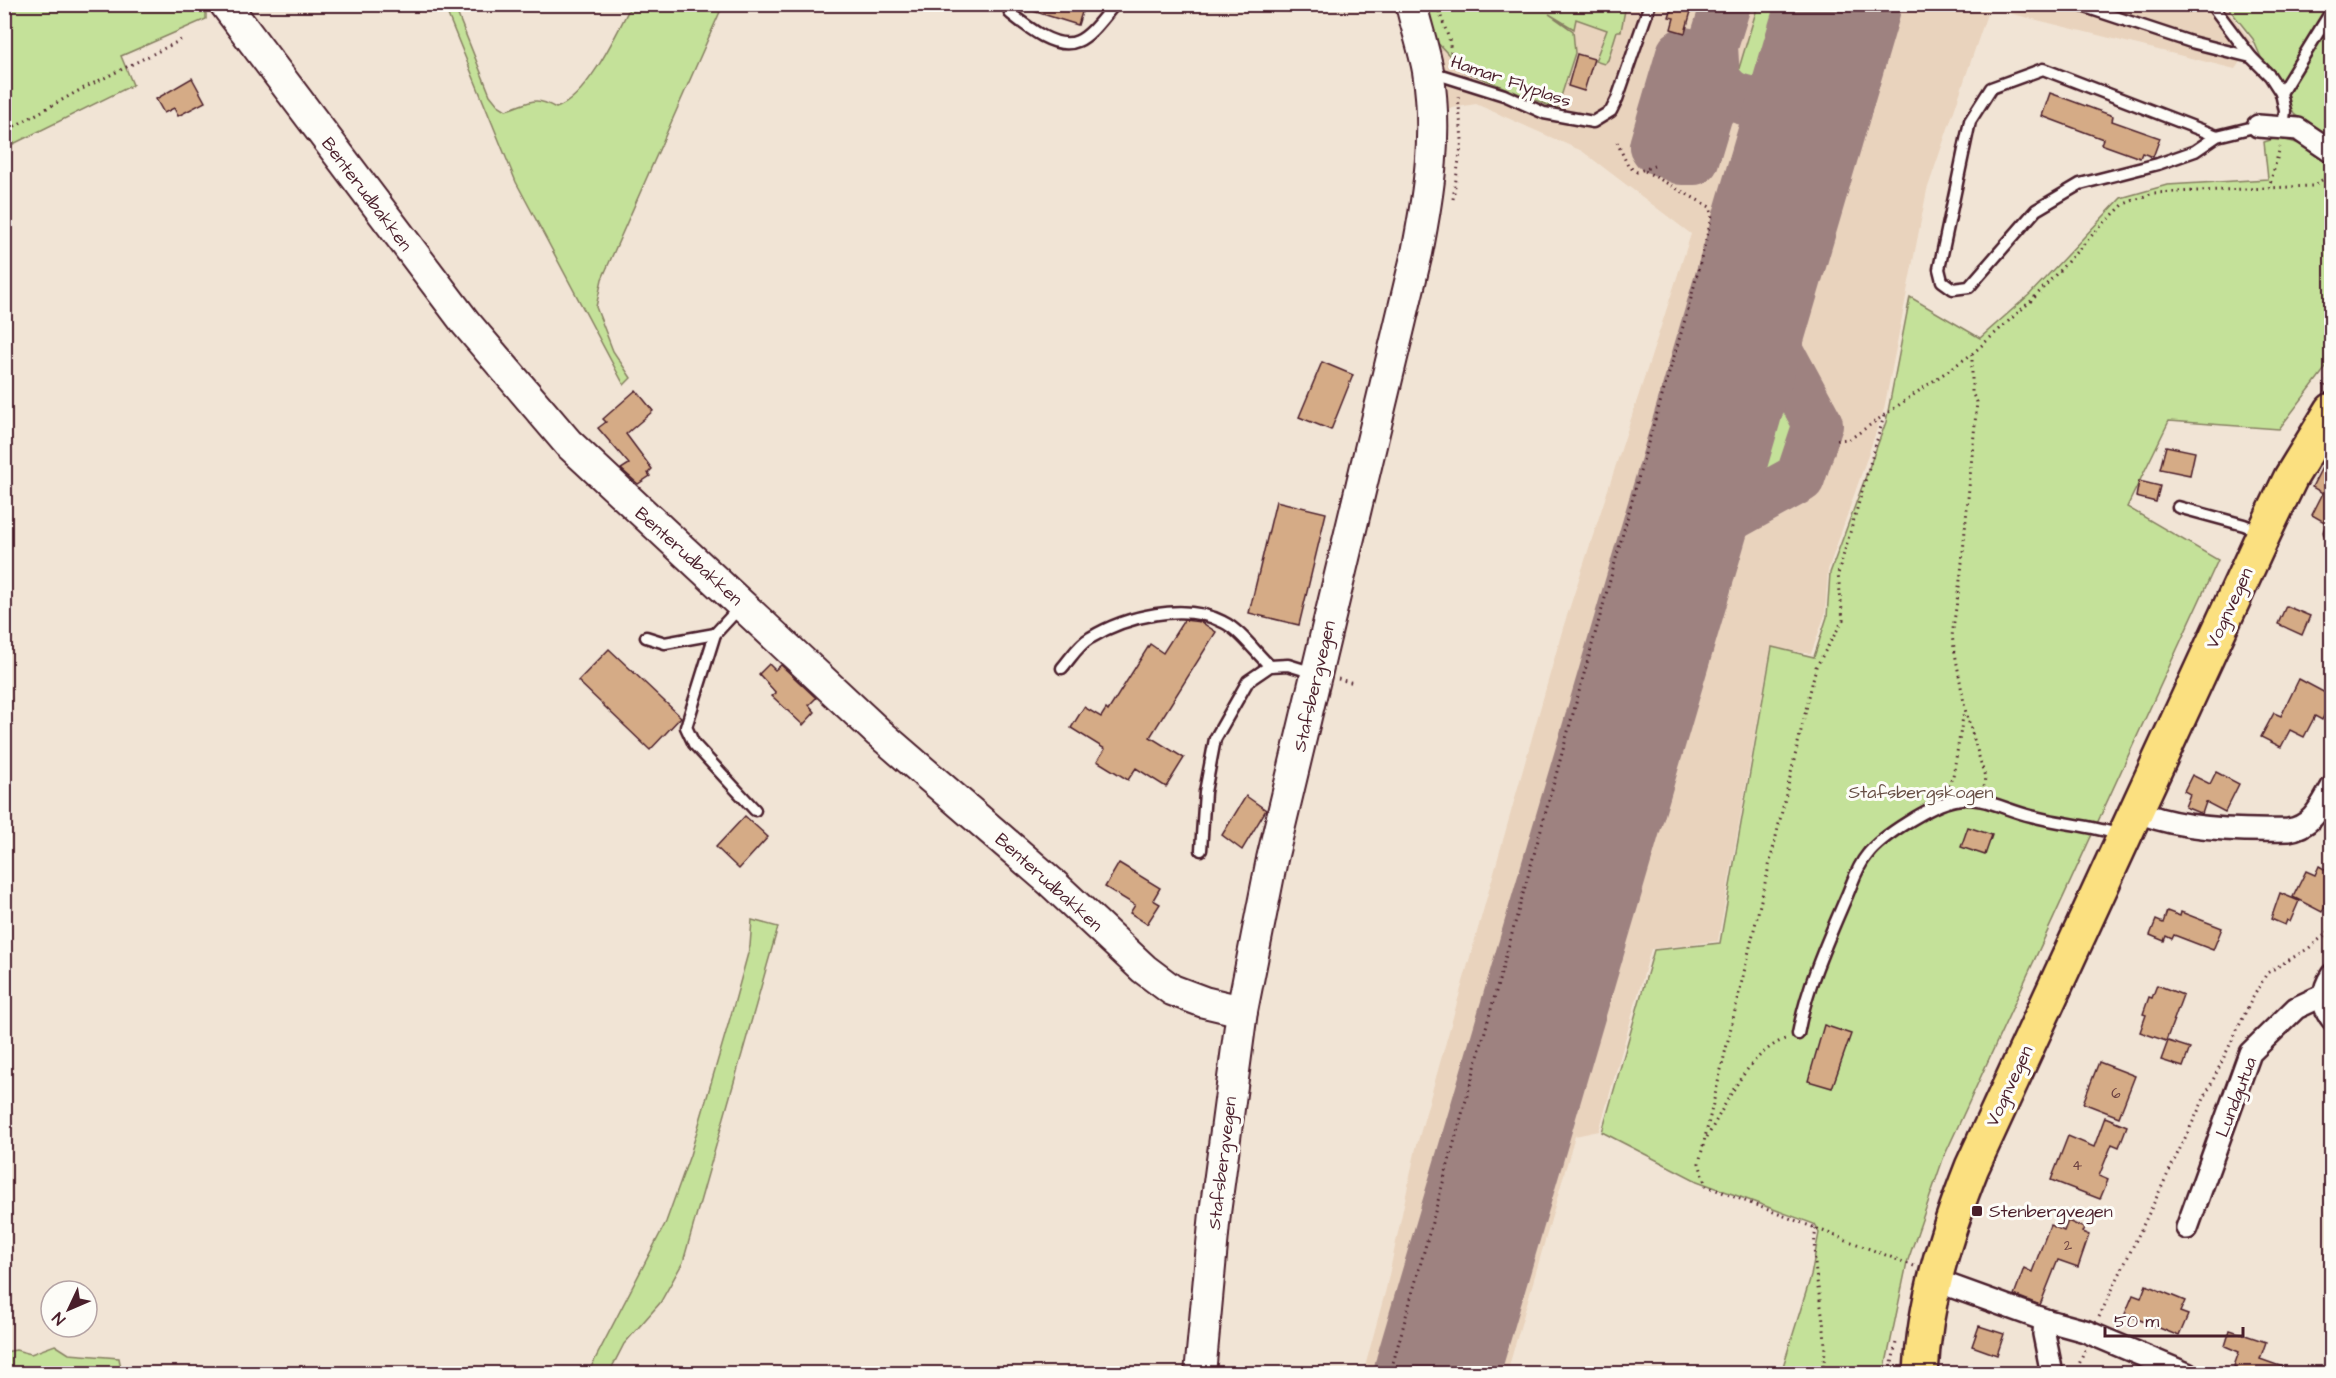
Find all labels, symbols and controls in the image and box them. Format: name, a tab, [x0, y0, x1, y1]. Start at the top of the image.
street label: Hamar Flyplass	[1447, 49, 1574, 115]
street label: Benterudbakken	[315, 132, 418, 257]
street label: Benterudbakken	[629, 501, 748, 611]
street label: Vognvegen	[2200, 564, 2260, 653]
street label: Stafsbergvegen	[1287, 618, 1343, 754]
park label: Stafsbergskogen	[1848, 780, 1994, 806]
street label: Benterudbakken	[989, 827, 1108, 937]
street label: Vognvegen	[1980, 1042, 2040, 1131]
street label: Lundgutua	[2210, 1054, 2264, 1141]
house number: 6	[2111, 1083, 2121, 1104]
street label: Stafsbergvegen	[1202, 1095, 1244, 1231]
house number: 4	[2072, 1155, 2082, 1176]
place label: Stenbergvegen	[1989, 1199, 2113, 1225]
marker: Stenbergvegen	[1970, 1204, 1984, 1218]
house number: 2	[2064, 1235, 2073, 1256]
north arrow	[39, 1279, 99, 1339]
scale bar	[2105, 1300, 2243, 1338]
text: N	[48, 1307, 70, 1330]
text: 50 m	[2114, 1309, 2159, 1334]

